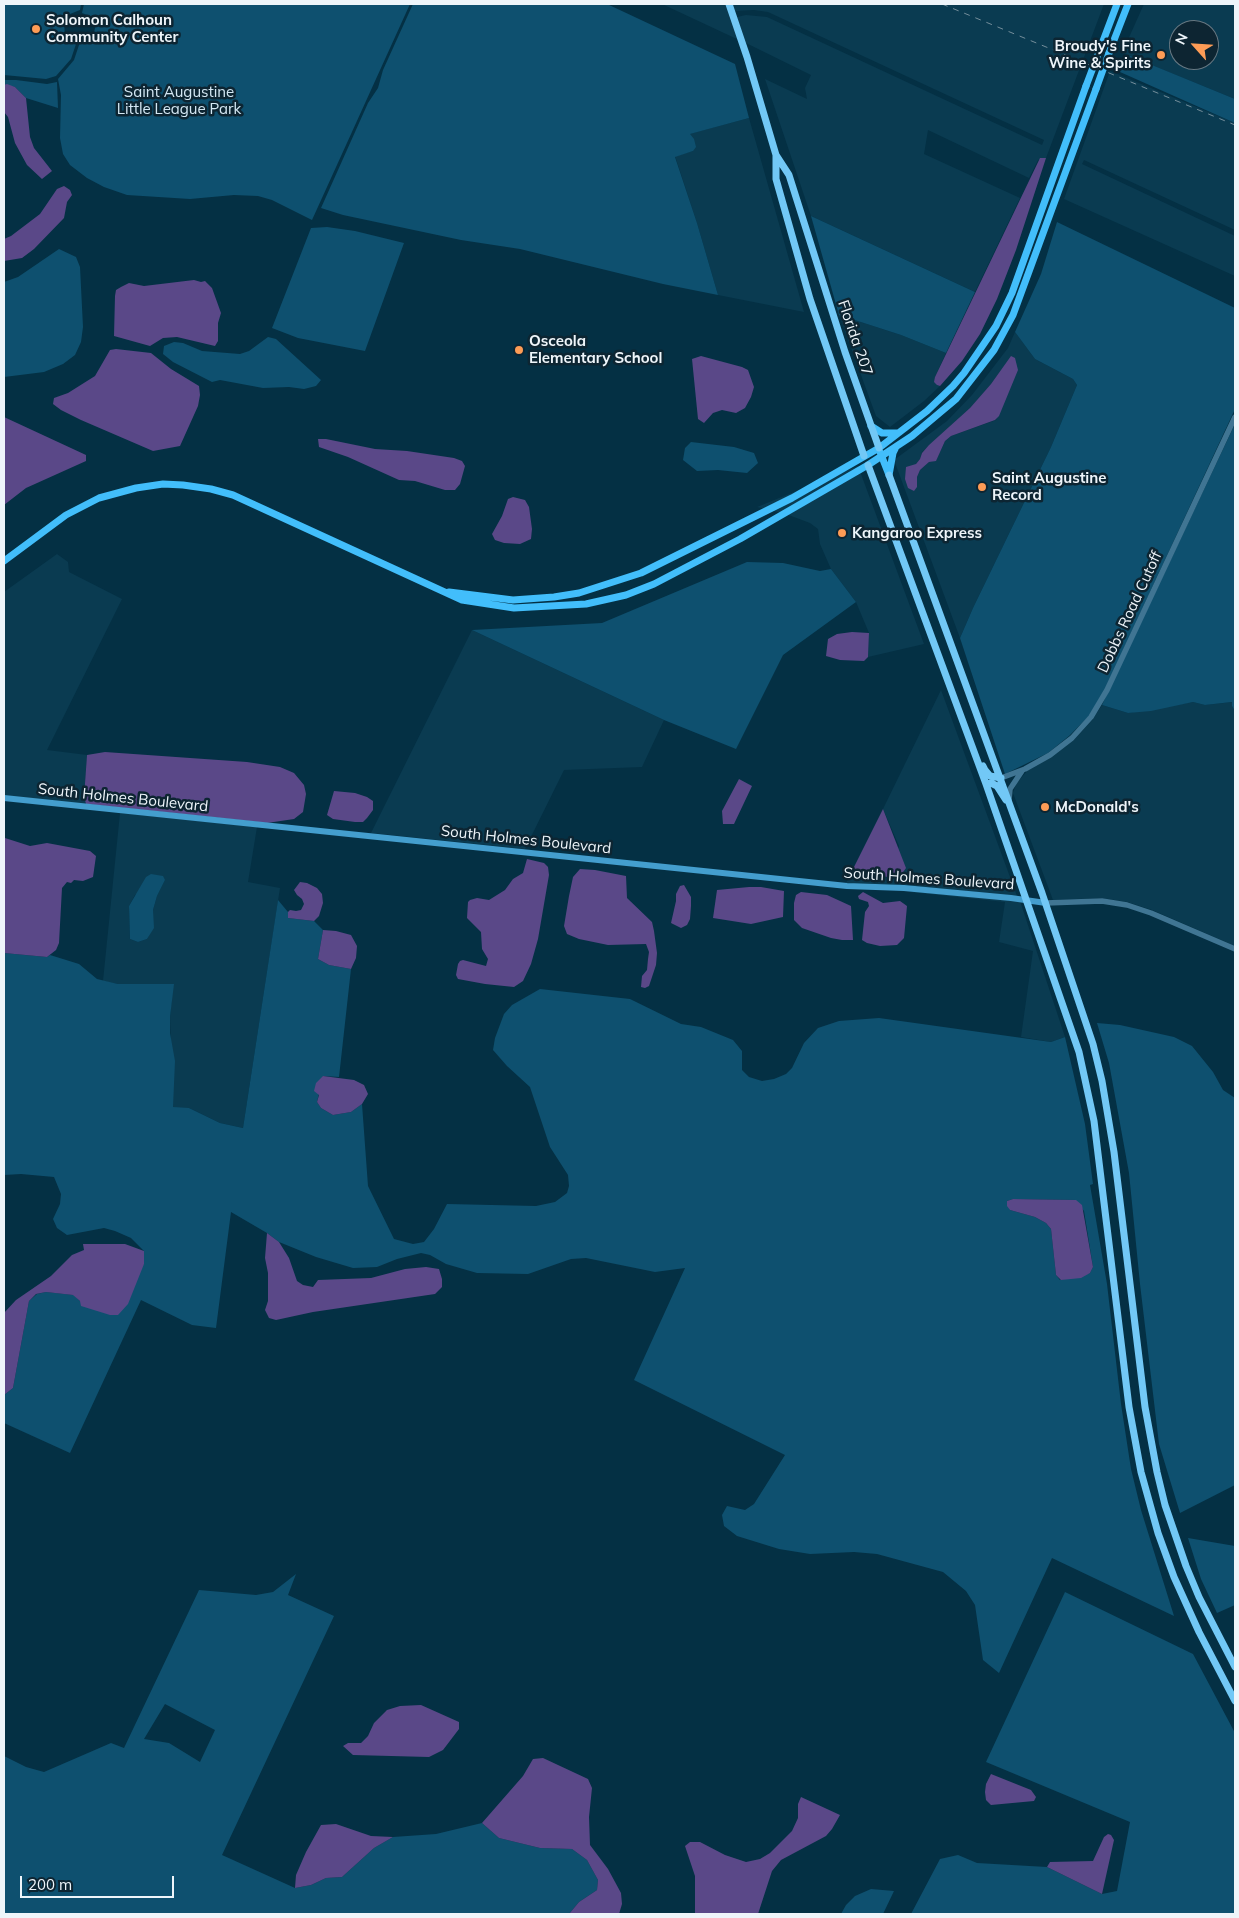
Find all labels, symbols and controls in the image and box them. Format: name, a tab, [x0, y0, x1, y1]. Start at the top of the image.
place label: Solomon Calhoun Community Center	[46, 11, 178, 46]
north arrow	[1169, 20, 1219, 70]
marker: Solomon Calhoun Community Center	[30, 23, 42, 35]
text: N	[1171, 30, 1192, 48]
place label: Broudy's Fine Wine & Spirits	[1049, 37, 1151, 72]
marker: Broudy's Fine Wine & Spirits	[1155, 49, 1167, 61]
park label: Saint Augustine Little League Park	[117, 83, 241, 118]
street label: Florida 207	[834, 298, 876, 378]
place label: Osceola Elementary School	[529, 332, 662, 367]
marker: Osceola Elementary School	[513, 344, 525, 356]
place label: Saint Augustine Record	[992, 469, 1106, 504]
marker: Saint Augustine Record	[976, 481, 988, 493]
place label: Kangaroo Express	[852, 524, 982, 542]
marker: Kangaroo Express	[836, 527, 848, 539]
street label: Dobbs Road Cutoff	[1094, 548, 1166, 676]
street label: South Holmes Boulevard	[37, 780, 209, 816]
place label: McDonald's	[1055, 798, 1139, 816]
marker: McDonald's	[1039, 801, 1051, 813]
street label: South Holmes Boulevard	[440, 822, 612, 858]
street label: South Holmes Boulevard	[843, 864, 1015, 894]
scale bar	[22, 1866, 176, 1898]
text: 200 m	[28, 1875, 72, 1894]

